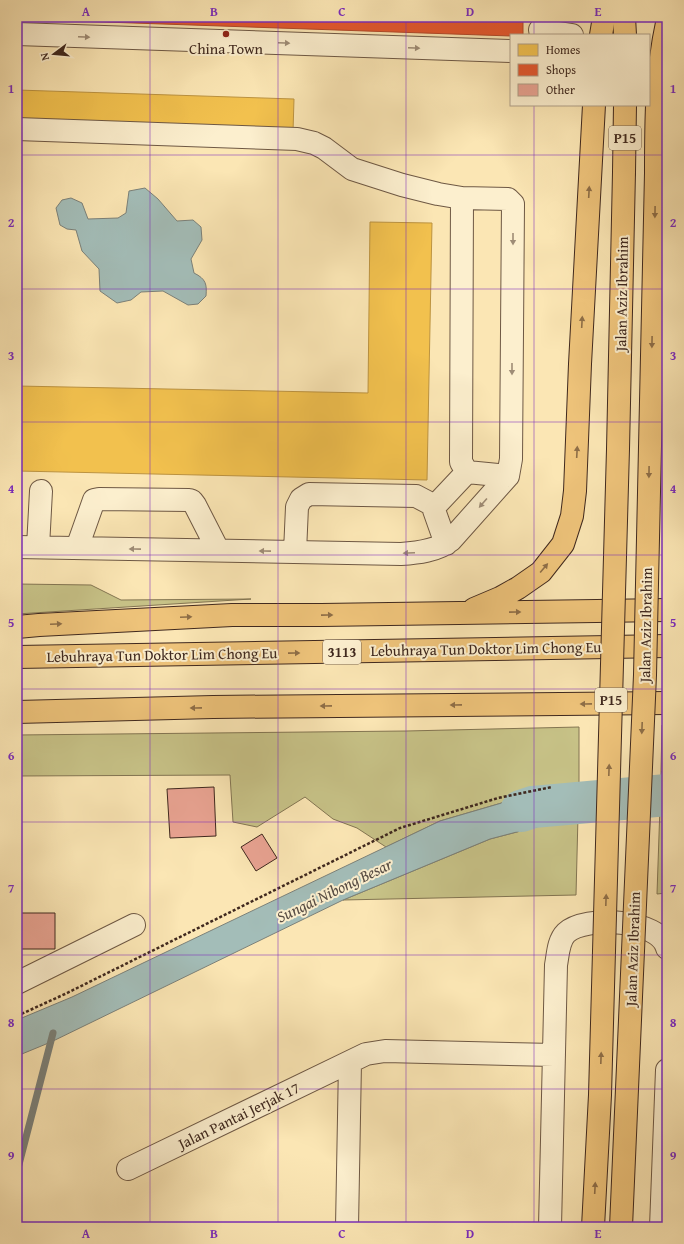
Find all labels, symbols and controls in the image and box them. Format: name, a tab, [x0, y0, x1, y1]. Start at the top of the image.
text: A	[82, 2, 91, 21]
text: B	[210, 2, 218, 21]
text: C	[338, 2, 346, 21]
text: D	[466, 2, 474, 21]
text: E	[595, 2, 602, 21]
marker: China Town	[221, 29, 231, 39]
north arrow	[34, 34, 74, 74]
one-way arrow	[78, 34, 91, 40]
legend	[510, 34, 650, 106]
place label: China Town	[189, 38, 264, 59]
one-way arrow	[278, 40, 290, 47]
text: Homes	[546, 41, 581, 58]
one-way arrow	[408, 45, 421, 51]
text: N	[36, 50, 53, 62]
text: Shops	[546, 61, 576, 78]
text: 1	[8, 79, 14, 98]
text: 1	[670, 79, 676, 98]
text: Other	[546, 81, 575, 98]
road number: P15	[609, 126, 641, 150]
one-way arrow	[586, 185, 592, 198]
one-way arrow	[652, 206, 658, 219]
text: 2	[8, 213, 15, 232]
text: 2	[670, 213, 677, 232]
one-way arrow	[510, 233, 516, 246]
street label: Jalan Aziz Ibrahim	[610, 236, 633, 354]
one-way arrow	[579, 315, 585, 328]
one-way arrow	[649, 336, 655, 349]
text: 3	[8, 346, 14, 365]
text: 3	[670, 346, 676, 365]
one-way arrow	[509, 363, 515, 376]
one-way arrow	[573, 446, 580, 458]
one-way arrow	[646, 466, 652, 479]
text: 4	[8, 479, 15, 498]
text: 4	[670, 479, 677, 498]
one-way arrow	[479, 498, 488, 509]
one-way arrow	[128, 546, 141, 552]
one-way arrow	[258, 548, 271, 554]
one-way arrow	[403, 550, 415, 557]
one-way arrow	[539, 562, 548, 573]
street label: Jalan Aziz Ibrahim	[634, 567, 657, 685]
one-way arrow	[509, 609, 521, 616]
one-way arrow	[321, 612, 334, 618]
text: 5	[8, 613, 15, 632]
text: 5	[670, 613, 677, 632]
one-way arrow	[180, 614, 192, 621]
one-way arrow	[50, 620, 62, 627]
street label: Lebuhraya Tun Doktor Lim Chong Eu	[370, 636, 602, 661]
road number: 3113	[323, 640, 361, 664]
street label: Lebuhraya Tun Doktor Lim Chong Eu	[46, 642, 278, 667]
one-way arrow	[288, 649, 300, 656]
road number: P15	[595, 688, 627, 712]
one-way arrow	[579, 701, 592, 707]
one-way arrow	[449, 702, 462, 708]
one-way arrow	[319, 703, 332, 709]
one-way arrow	[189, 705, 202, 711]
one-way arrow	[639, 722, 646, 734]
text: 6	[8, 746, 15, 765]
text: 6	[670, 746, 677, 765]
one-way arrow	[606, 764, 613, 776]
water label: Sungai Nibong Besar	[272, 851, 397, 928]
text: 7	[8, 879, 15, 898]
text: 7	[670, 879, 677, 898]
street label: Jalan Aziz Ibrahim	[620, 890, 645, 1009]
one-way arrow	[603, 893, 609, 906]
text: 8	[8, 1013, 15, 1032]
text: 8	[670, 1013, 677, 1032]
one-way arrow	[598, 1052, 605, 1064]
street label: Jalan Pantai Jerjak 17	[173, 1077, 303, 1155]
text: 9	[8, 1146, 15, 1165]
text: 9	[670, 1146, 677, 1165]
one-way arrow	[592, 1181, 598, 1194]
text: A	[82, 1224, 91, 1243]
text: B	[210, 1224, 218, 1243]
text: C	[338, 1224, 346, 1243]
text: D	[466, 1224, 474, 1243]
text: E	[595, 1224, 602, 1243]

